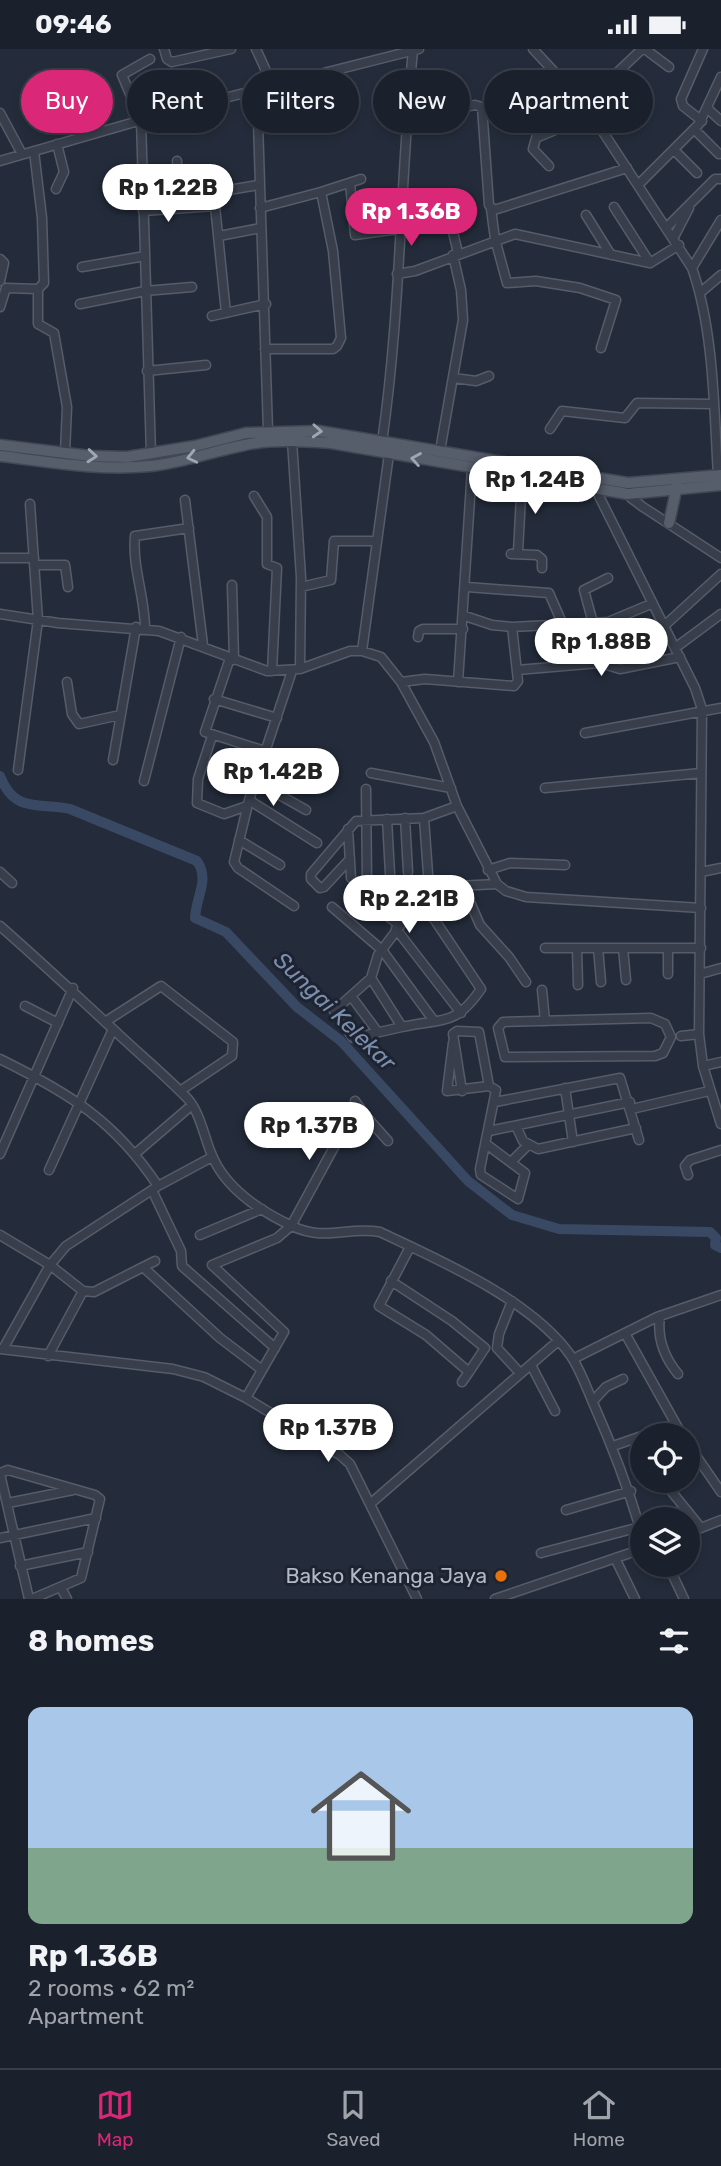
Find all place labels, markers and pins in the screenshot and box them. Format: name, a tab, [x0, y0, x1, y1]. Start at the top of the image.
pin: Rp 1.22B	[96, 165, 240, 224]
pin: Rp 1.36B	[339, 189, 483, 248]
pin: Rp 1.24B	[463, 456, 607, 516]
pin: Rp 1.88B	[529, 619, 673, 678]
pin: Rp 1.42B	[201, 749, 345, 808]
pin: Rp 2.21B	[337, 875, 481, 935]
pin: Rp 1.37B	[237, 1103, 381, 1162]
pin: Rp 1.37B	[256, 1405, 400, 1464]
place label: Bakso Kenanga Jaya	[285, 1563, 487, 1588]
marker: Bakso Kenanga Jaya	[493, 1568, 509, 1584]

